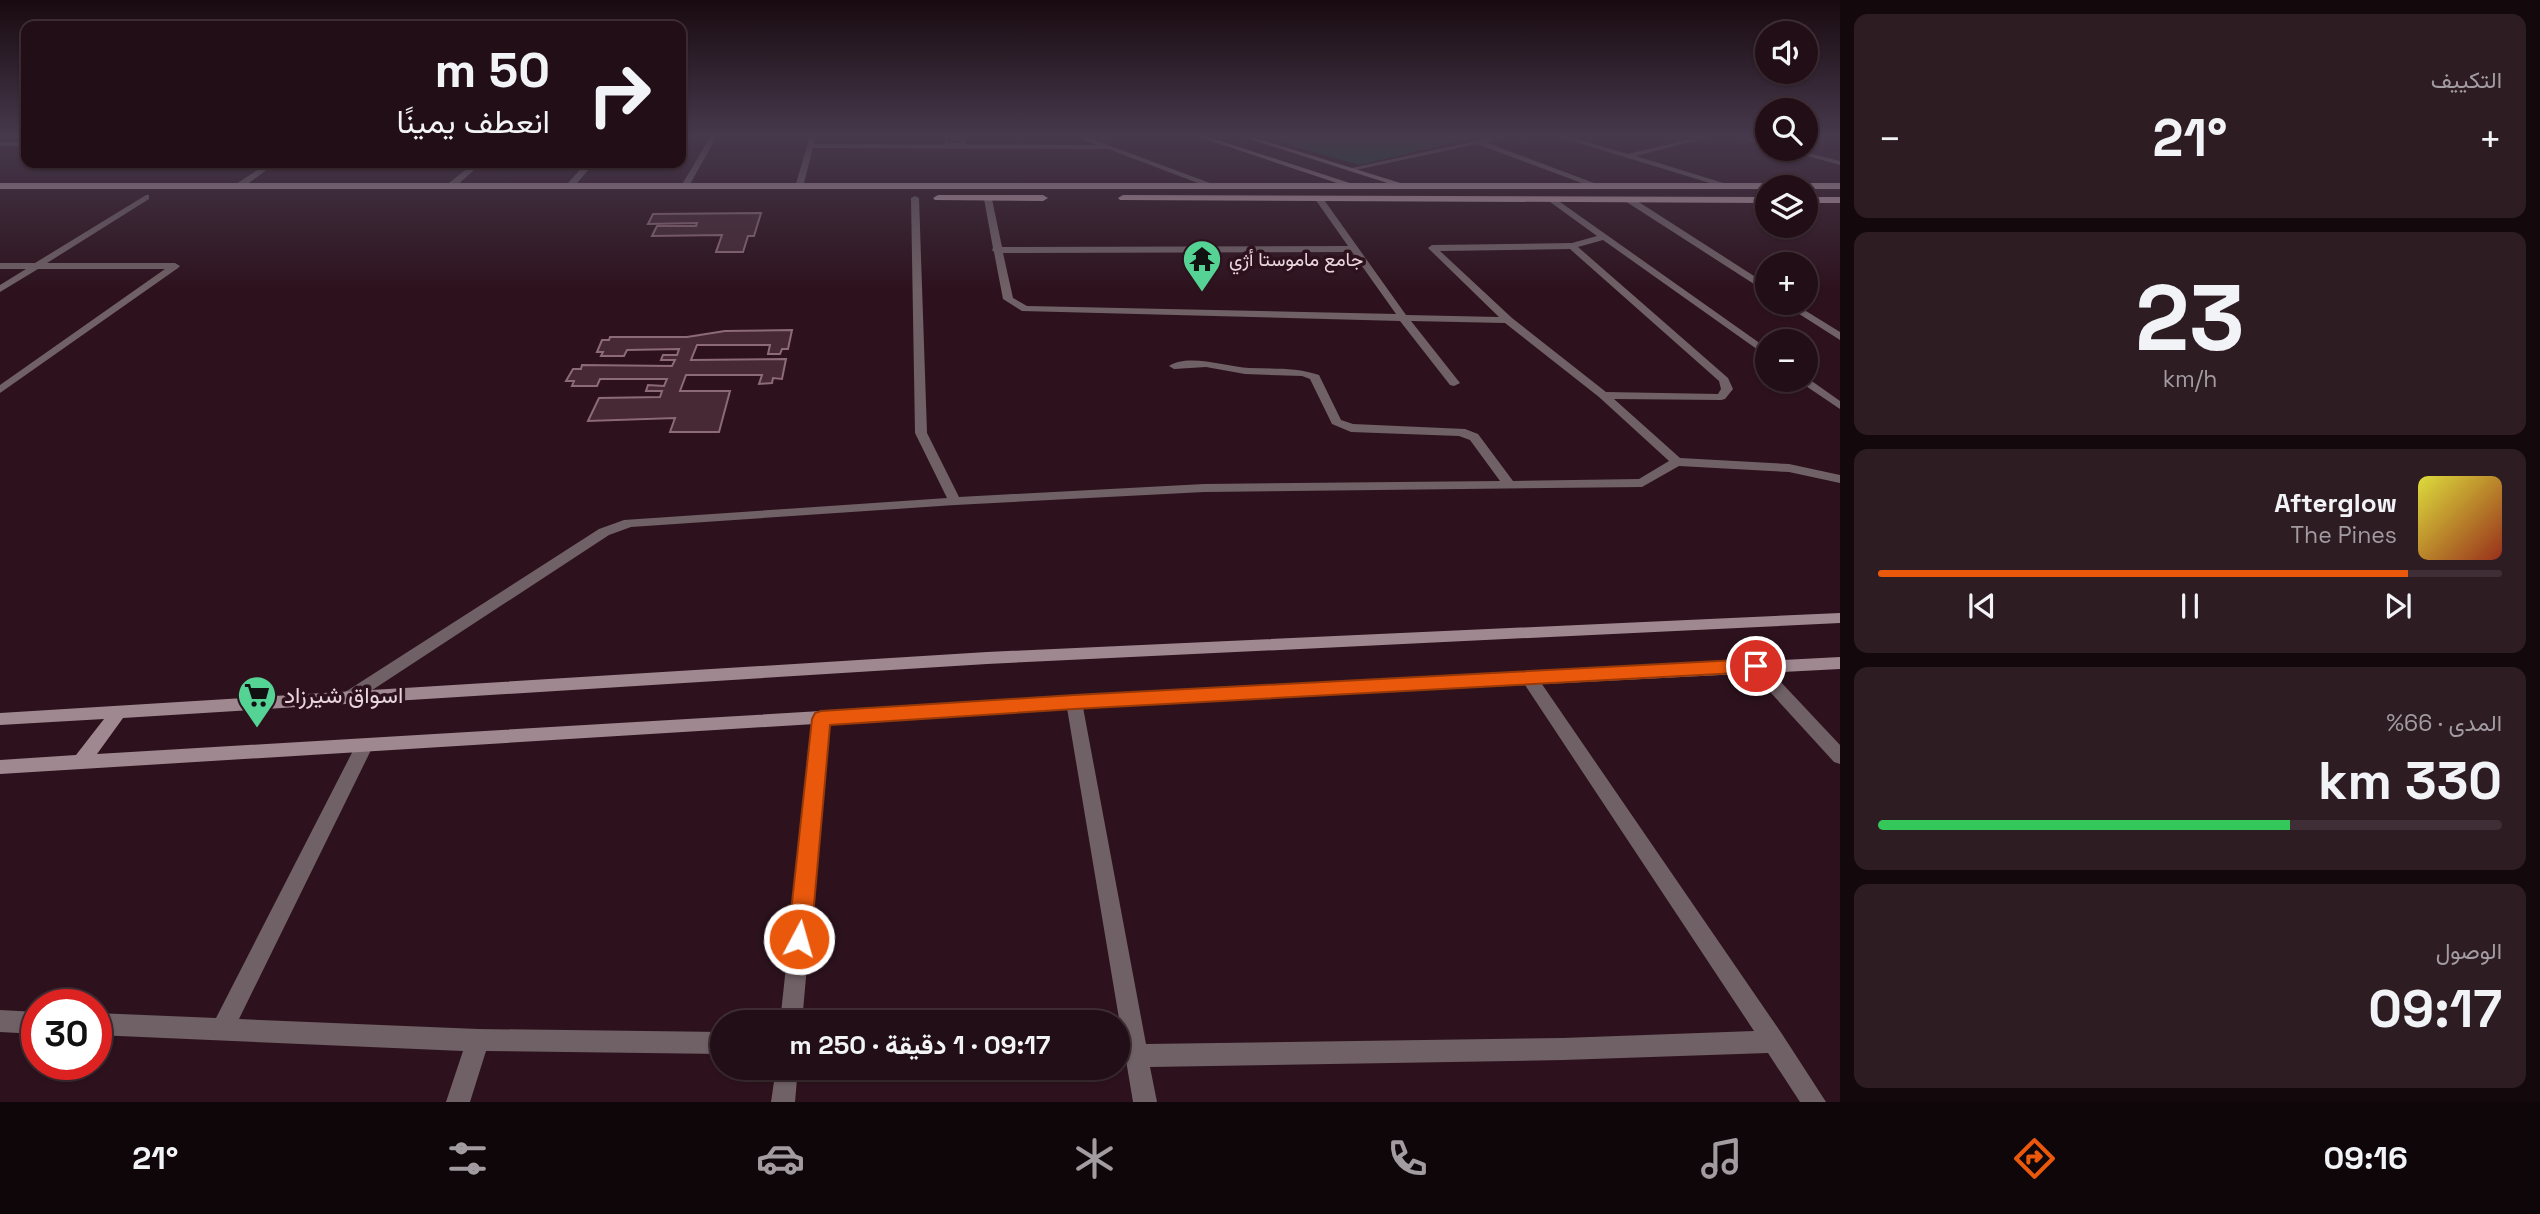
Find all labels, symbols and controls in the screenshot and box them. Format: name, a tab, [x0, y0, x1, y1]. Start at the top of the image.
map controls	[1755, 21, 1818, 392]
button: sound	[1755, 21, 1818, 84]
text: 50 m	[435, 39, 550, 101]
icon: right	[574, 49, 665, 140]
text: التكييف	[2431, 65, 2502, 95]
button: search	[1755, 98, 1818, 161]
text: انعطف يمينًا	[397, 102, 550, 142]
text: 21°	[2153, 105, 2227, 171]
text: −	[1878, 115, 1902, 163]
text: +	[2478, 115, 2502, 163]
button: layers	[1755, 175, 1818, 238]
temple icon: جامع ماموستا أژي	[1181, 238, 1223, 293]
place label: جامع ماموستا أژي	[1229, 247, 1363, 275]
button: +	[1755, 252, 1818, 315]
text: 23	[2135, 260, 2245, 377]
button: −	[1755, 329, 1818, 392]
text: km/h	[2163, 364, 2217, 394]
text: Afterglow	[2274, 486, 2397, 520]
text: The Pines	[2291, 520, 2397, 550]
icon: previous	[1963, 587, 2001, 625]
icon: pause	[2171, 587, 2209, 625]
icon: next	[2379, 587, 2417, 625]
pin	[1726, 636, 1786, 696]
icon: arrive	[1737, 647, 1775, 685]
supermarket icon: اسواق شيرزاد	[236, 674, 278, 729]
place label: اسواق شيرزاد	[284, 680, 403, 710]
text: المدى · 66%	[2386, 708, 2502, 738]
text: 330 km	[2318, 748, 2502, 814]
position arrow	[762, 902, 836, 976]
text: الوصول	[2436, 936, 2502, 966]
text: 09:17	[2368, 976, 2502, 1042]
speed limit sign: 30	[21, 989, 112, 1080]
text: 09:17 · 1 دقيقة · 250 m	[789, 1028, 1051, 1062]
icon: filters	[443, 1134, 492, 1183]
icon: car	[756, 1134, 805, 1183]
icon: climate	[1070, 1134, 1119, 1183]
icon: phone	[1383, 1134, 1432, 1183]
icon: music	[1697, 1134, 1746, 1183]
icon: directions	[2010, 1134, 2059, 1183]
text: 21°	[132, 1138, 178, 1178]
text: 09:16	[2323, 1138, 2408, 1178]

